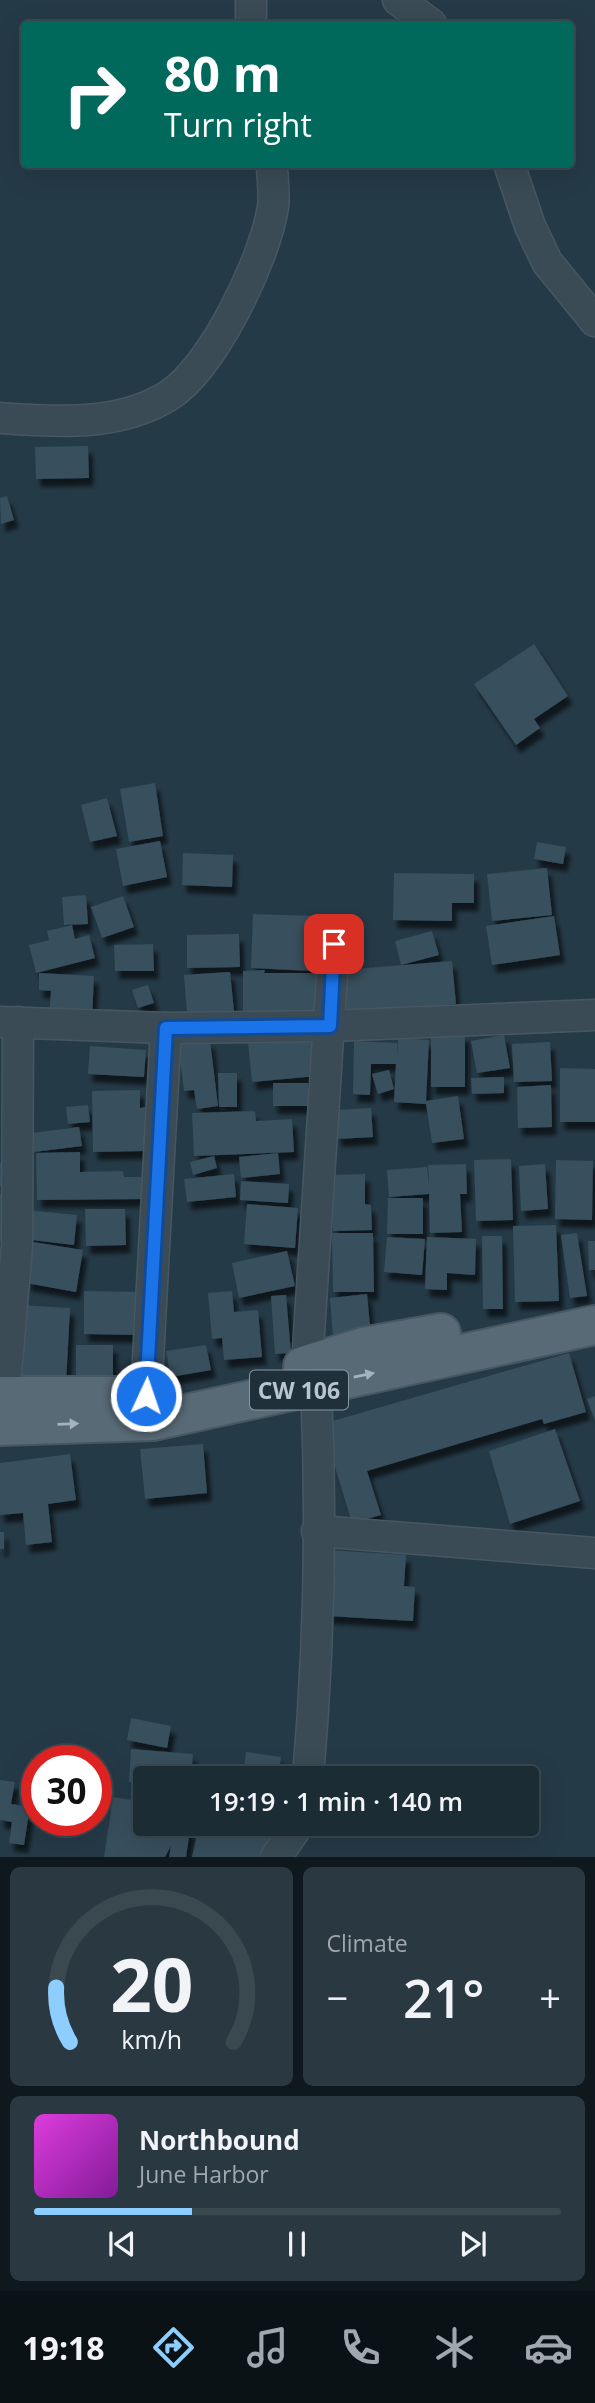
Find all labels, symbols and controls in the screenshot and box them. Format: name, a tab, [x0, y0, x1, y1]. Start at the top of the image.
text: 80 m	[164, 40, 281, 106]
icon: right	[49, 49, 140, 140]
text: Turn right	[164, 103, 312, 146]
pin	[304, 914, 364, 974]
icon: arrive	[315, 925, 353, 963]
position arrow	[109, 1359, 183, 1433]
one-way arrow	[353, 1370, 375, 1381]
road number: CW 106	[250, 1371, 348, 1410]
one-way arrow	[57, 1418, 79, 1429]
speed limit sign: 30	[21, 1745, 112, 1836]
text: 19:19 · 1 min · 140 m	[209, 1783, 463, 1819]
text: Climate	[327, 1927, 408, 1959]
text: 20	[110, 1935, 193, 2034]
text: 21°	[403, 1962, 485, 2033]
text: −	[327, 1971, 348, 2023]
text: +	[539, 1971, 561, 2023]
text: km/h	[121, 2022, 182, 2056]
text: Northbound	[139, 2122, 300, 2158]
text: June Harbor	[139, 2158, 269, 2190]
icon: previous	[103, 2225, 141, 2263]
icon: pause	[278, 2225, 316, 2263]
icon: next	[454, 2225, 492, 2263]
icon: directions	[149, 2323, 198, 2372]
icon: music	[243, 2323, 292, 2372]
icon: phone	[336, 2323, 385, 2372]
icon: climate	[430, 2323, 479, 2372]
icon: car	[524, 2323, 573, 2372]
text: 19:18	[22, 2326, 105, 2369]

